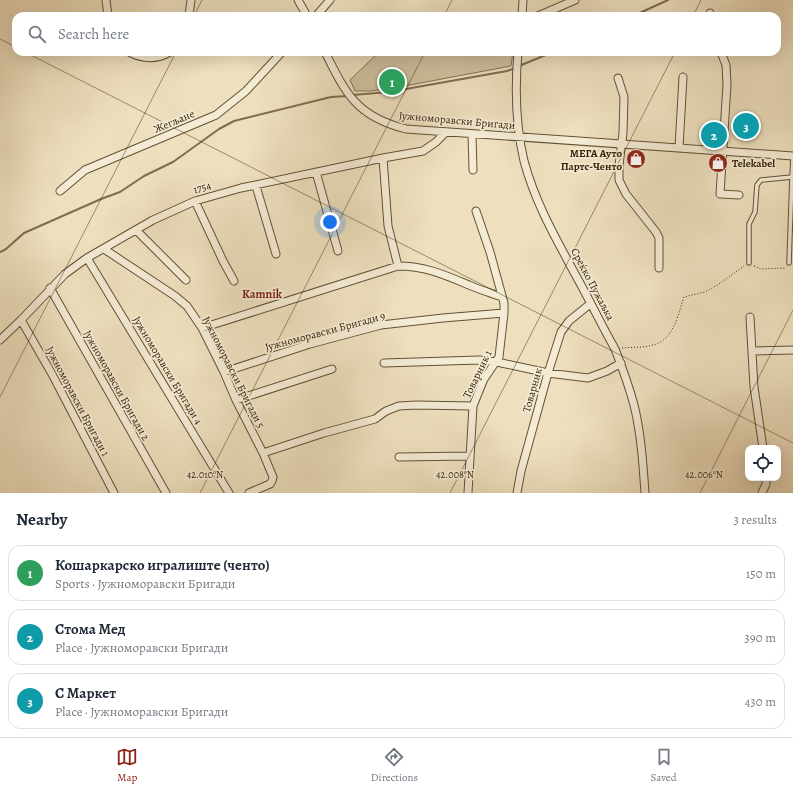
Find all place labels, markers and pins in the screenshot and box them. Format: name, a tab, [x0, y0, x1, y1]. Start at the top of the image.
pin: 1	[379, 67, 405, 97]
pin: 3	[733, 111, 759, 141]
pin: 2	[701, 120, 727, 150]
place label: МЕГА Ауто Партс-Ченто	[561, 146, 622, 174]
shop icon: МЕГА Ауто Партс-Ченто	[625, 148, 647, 170]
shop icon: Telekabel	[707, 152, 729, 174]
place label: Telekabel	[732, 156, 775, 171]

